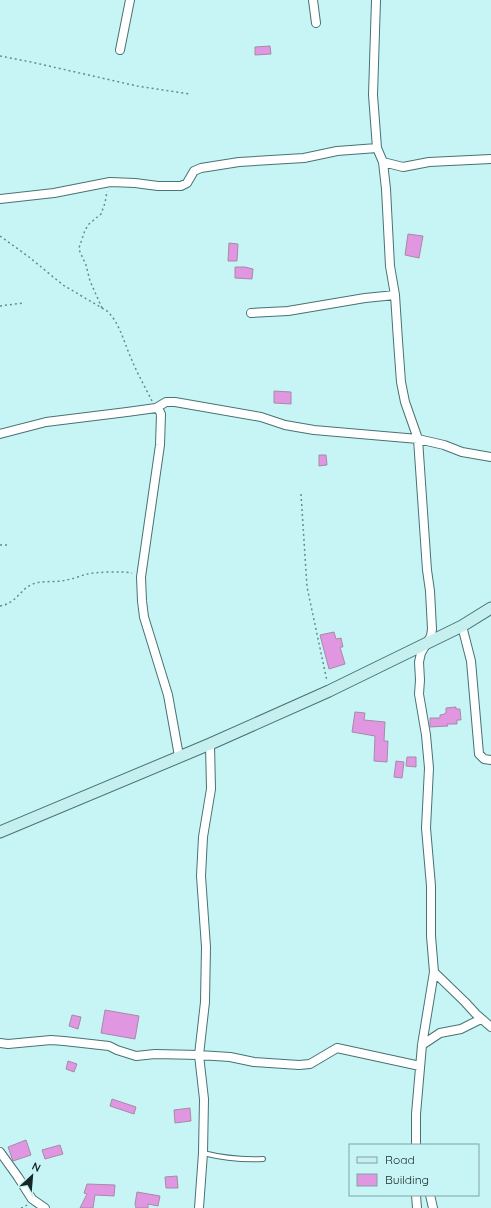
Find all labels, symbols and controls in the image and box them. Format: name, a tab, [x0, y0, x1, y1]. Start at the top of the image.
legend	[349, 1144, 479, 1196]
text: Road	[385, 1152, 415, 1167]
north arrow	[12, 1156, 52, 1196]
text: N	[30, 1159, 43, 1175]
text: Building	[385, 1172, 429, 1187]

